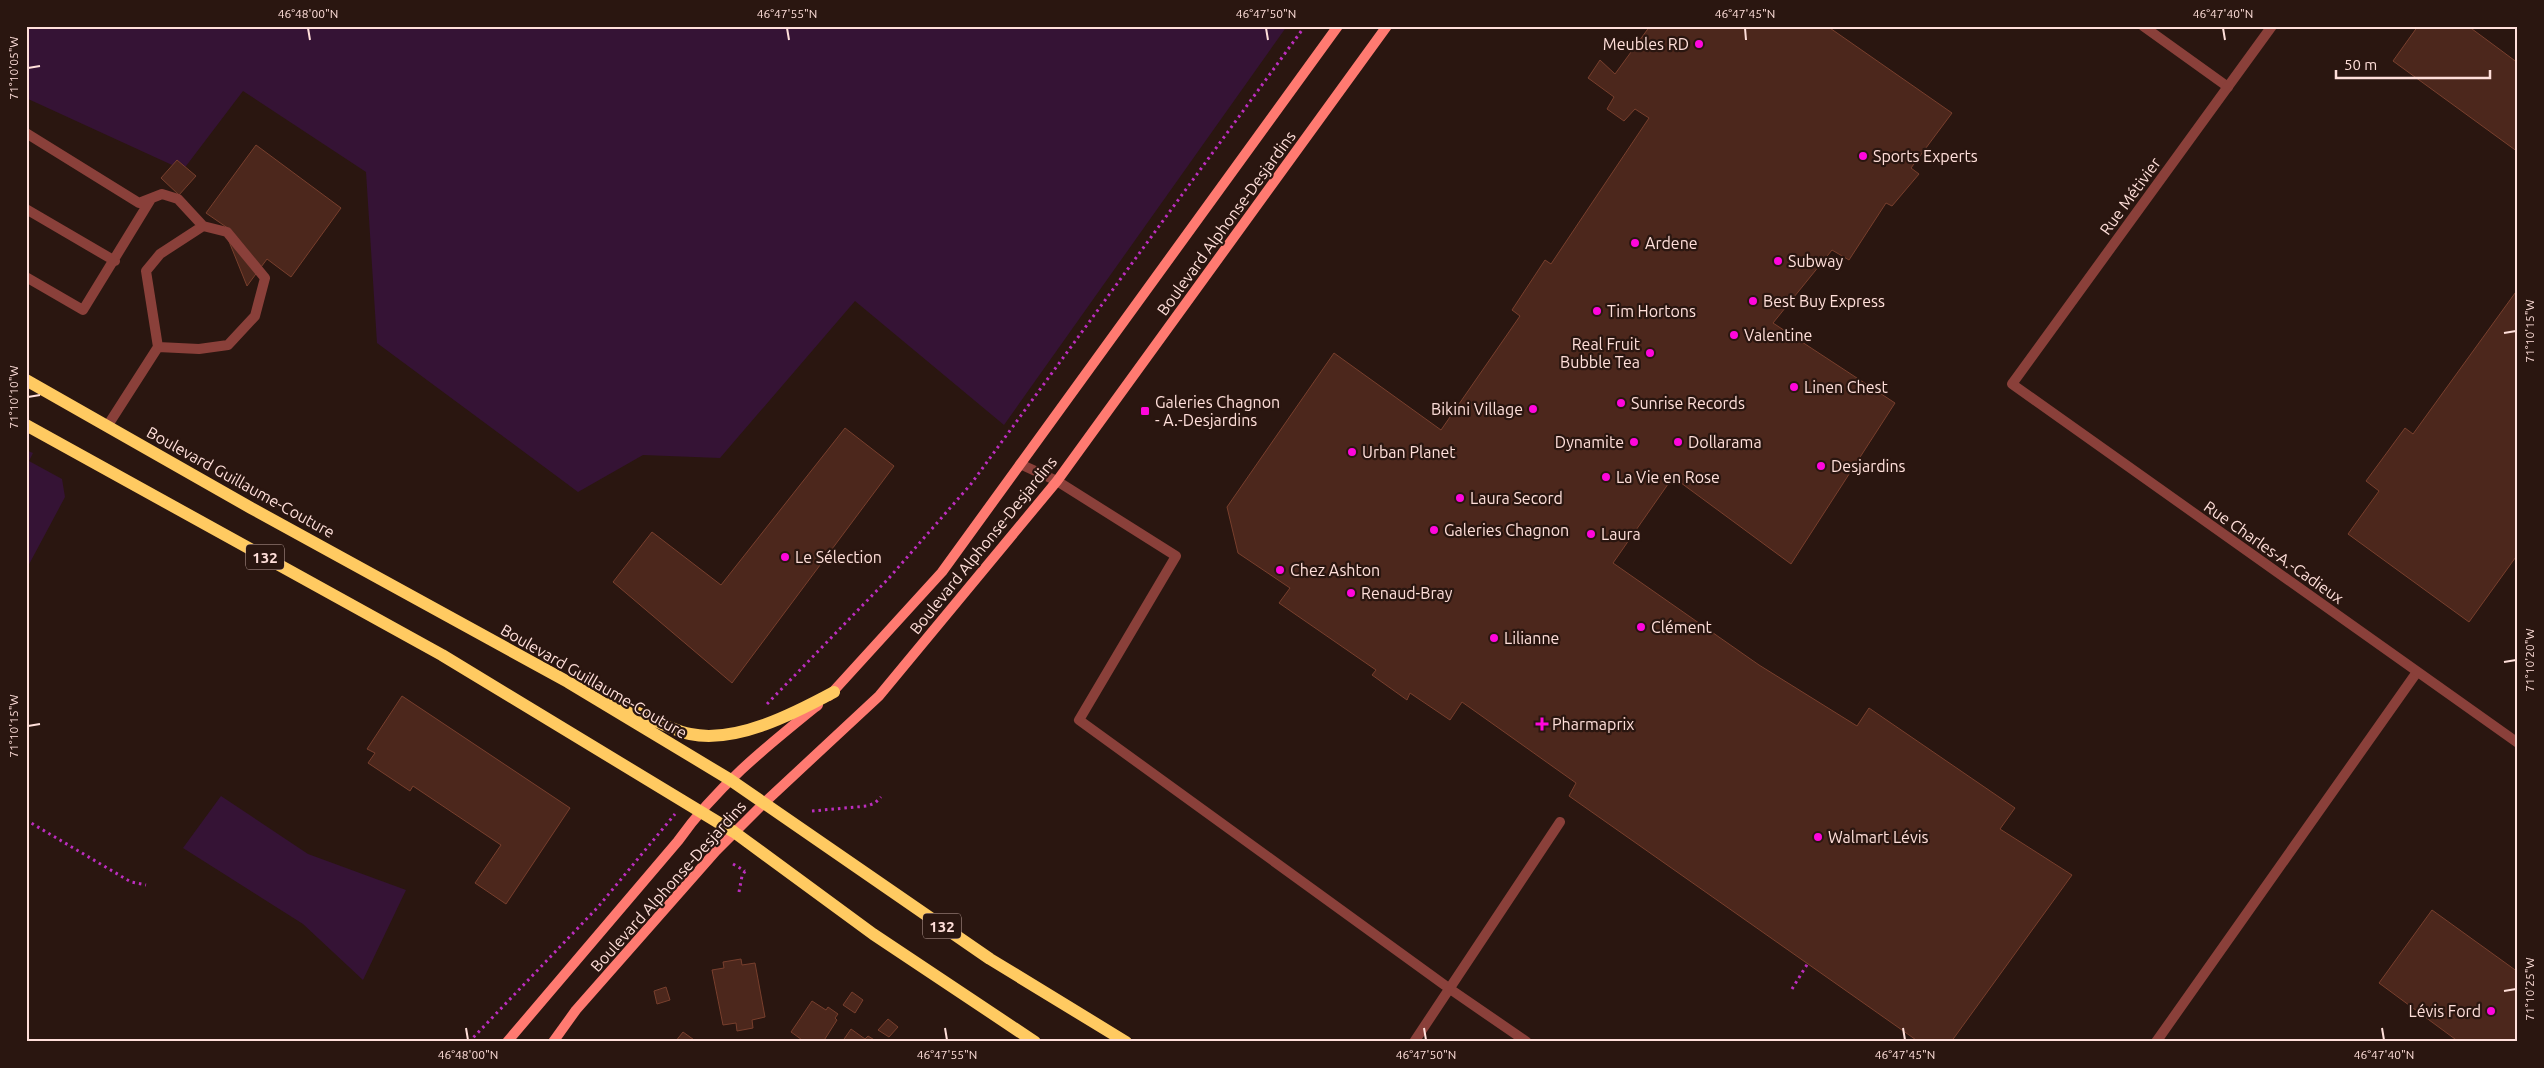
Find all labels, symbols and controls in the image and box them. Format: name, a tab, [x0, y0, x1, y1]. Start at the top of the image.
text: 46°48'00"N	[278, 7, 338, 20]
text: 46°47'55"N	[757, 7, 817, 20]
text: 46°47'50"N	[1236, 7, 1296, 20]
text: 46°47'45"N	[1715, 7, 1775, 20]
text: 46°47'40"N	[2193, 7, 2253, 20]
place label: Meubles RD	[1603, 35, 1689, 53]
text: 71°10'05"W	[7, 36, 20, 100]
marker: Meubles RD	[1693, 38, 1705, 50]
scale bar	[2336, 48, 2490, 80]
text: 50 m	[2344, 56, 2377, 73]
street label: Boulevard Alphonse-Desjardins	[1153, 127, 1299, 319]
place label: Sports Experts	[1873, 147, 1978, 165]
marker: Sports Experts	[1857, 150, 1869, 162]
street label: Rue Métivier	[2096, 154, 2164, 238]
place label: Ardene	[1645, 234, 1698, 252]
marker: Ardene	[1629, 237, 1641, 249]
place label: Subway	[1788, 252, 1843, 270]
marker: Subway	[1772, 255, 1784, 267]
place label: Best Buy Express	[1763, 292, 1885, 310]
marker: Best Buy Express	[1747, 295, 1759, 307]
text: 71°10'15"W	[2523, 299, 2536, 363]
place label: Tim Hortons	[1607, 302, 1696, 320]
marker: Tim Hortons	[1591, 305, 1603, 317]
place label: Valentine	[1744, 326, 1812, 344]
marker: Valentine	[1728, 329, 1740, 341]
place label: Real Fruit Bubble Tea	[1560, 335, 1641, 371]
marker: Real Fruit Bubble Tea	[1644, 347, 1656, 359]
text: 71°10'10"W	[7, 365, 20, 429]
place label: Linen Chest	[1804, 378, 1889, 396]
marker: Linen Chest	[1788, 381, 1800, 393]
place label: Galeries Chagnon - A.-Desjardins	[1155, 393, 1280, 429]
place label: Sunrise Records	[1631, 394, 1745, 412]
marker: Sunrise Records	[1615, 397, 1627, 409]
place label: Bikini Village	[1431, 400, 1523, 418]
marker: Bikini Village	[1527, 403, 1539, 415]
marker: Galeries Chagnon - A.-Desjardins	[1139, 405, 1151, 417]
street label: Boulevard Guillaume-Couture	[144, 423, 338, 541]
place label: Dynamite	[1555, 433, 1624, 451]
place label: Dollarama	[1688, 433, 1762, 451]
marker: Dynamite	[1628, 436, 1640, 448]
marker: Dollarama	[1672, 436, 1684, 448]
place label: Urban Planet	[1362, 443, 1456, 461]
marker: Urban Planet	[1346, 446, 1358, 458]
street label: Boulevard Alphonse-Desjardins	[906, 453, 1060, 637]
place label: Desjardins	[1831, 457, 1906, 475]
marker: Desjardins	[1815, 460, 1827, 472]
place label: La Vie en Rose	[1616, 468, 1720, 486]
marker: La Vie en Rose	[1600, 471, 1612, 483]
place label: Laura Secord	[1470, 489, 1563, 507]
marker: Laura Secord	[1454, 492, 1466, 504]
street label: Rue Charles-A.-Cadieux	[2201, 497, 2347, 607]
place label: Galeries Chagnon	[1444, 521, 1569, 539]
marker: Galeries Chagnon	[1428, 524, 1440, 536]
place label: Laura	[1601, 525, 1641, 543]
marker: Laura	[1585, 528, 1597, 540]
road number: 132	[246, 544, 284, 570]
place label: Le Sélection	[795, 548, 882, 566]
marker: Le Sélection	[779, 551, 791, 563]
place label: Chez Ashton	[1290, 561, 1380, 579]
marker: Chez Ashton	[1274, 564, 1286, 576]
place label: Renaud-Bray	[1361, 584, 1453, 602]
marker: Renaud-Bray	[1345, 587, 1357, 599]
place label: Clément	[1651, 618, 1713, 636]
street label: Boulevard Guillaume-Couture	[498, 620, 690, 742]
marker: Clément	[1635, 621, 1647, 633]
text: 71°10'20"W	[2523, 628, 2536, 692]
place label: Lilianne	[1504, 629, 1559, 647]
marker: Lilianne	[1488, 632, 1500, 644]
text: 71°10'15"W	[7, 694, 20, 758]
place label: Pharmaprix	[1552, 715, 1634, 733]
marker: Pharmaprix	[1536, 718, 1548, 730]
street label: Boulevard Alphonse-Desjardins	[587, 797, 749, 975]
place label: Walmart Lévis	[1828, 828, 1929, 846]
marker: Walmart Lévis	[1812, 831, 1824, 843]
road number: 132	[923, 914, 961, 938]
text: 71°10'25"W	[2523, 957, 2536, 1021]
place label: Lévis Ford	[2409, 1002, 2481, 1020]
marker: Lévis Ford	[2485, 1005, 2497, 1017]
text: 46°48'00"N	[438, 1048, 498, 1061]
text: 46°47'55"N	[917, 1048, 977, 1061]
text: 46°47'50"N	[1396, 1048, 1456, 1061]
text: 46°47'45"N	[1875, 1048, 1935, 1061]
text: 46°47'40"N	[2354, 1048, 2414, 1061]

